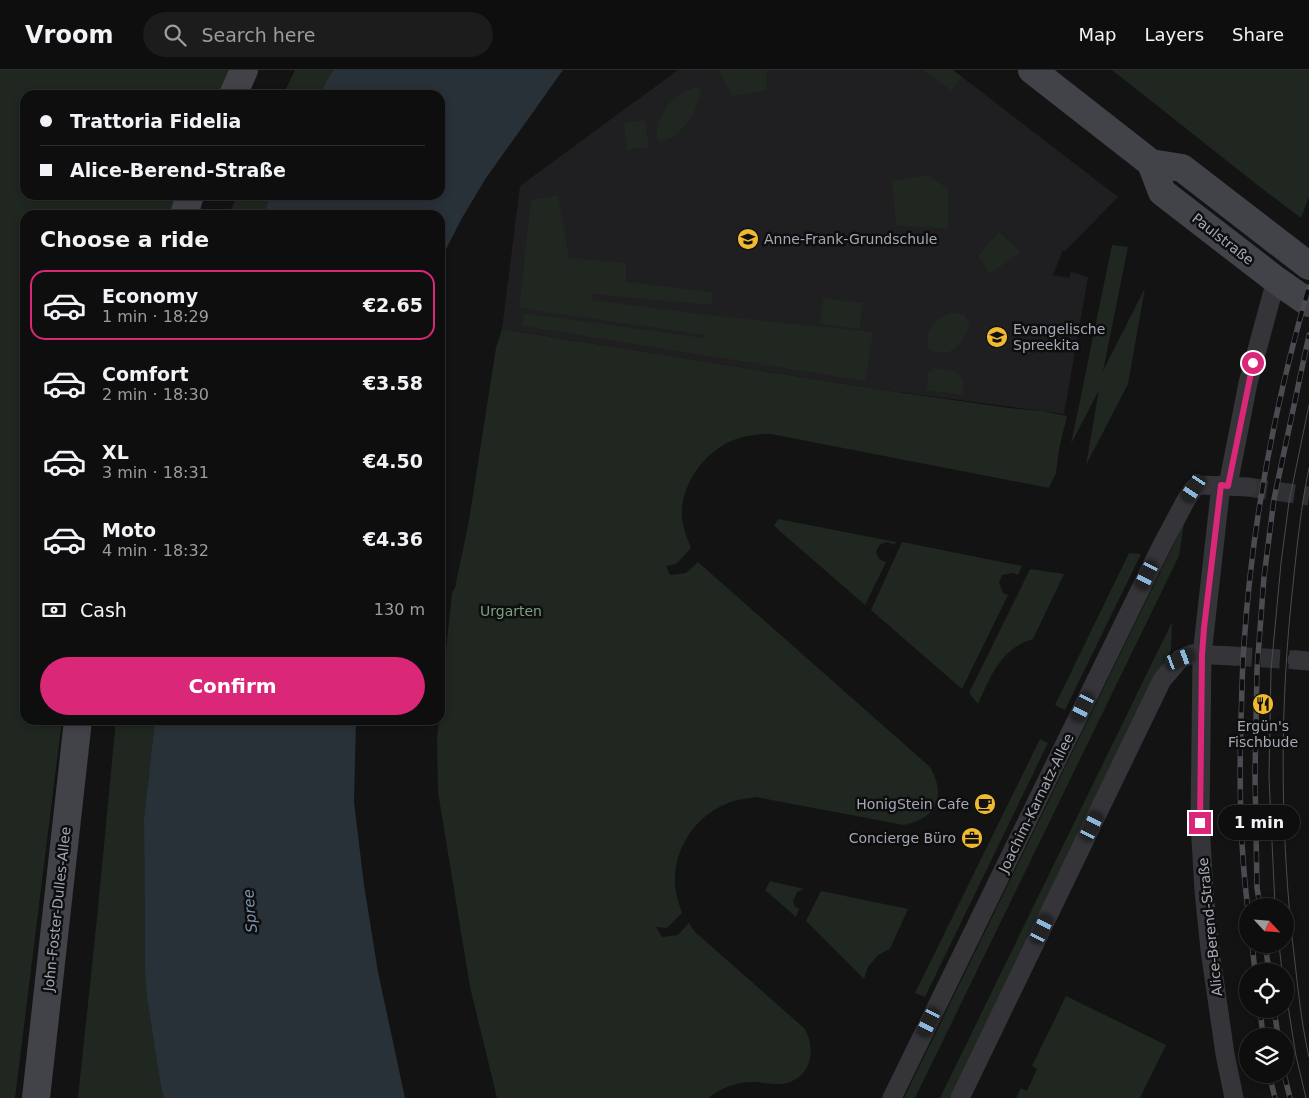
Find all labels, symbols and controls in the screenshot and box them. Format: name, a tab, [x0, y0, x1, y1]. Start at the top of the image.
search box	[143, 12, 493, 57]
text: Vroom	[25, 21, 113, 49]
icon: search	[161, 21, 189, 49]
text: Search here	[201, 24, 316, 46]
text: Map	[1078, 24, 1116, 45]
text: Layers	[1144, 24, 1204, 45]
text: Share	[1232, 24, 1284, 45]
text: Trattoria Fidelia	[70, 110, 241, 132]
text: Alice-Berend-Straße	[70, 159, 286, 181]
street label: Paulstraße	[1189, 210, 1257, 268]
text: Choose a ride	[40, 227, 209, 252]
school or university icon: Anne-Frank-Grundschule	[736, 227, 760, 251]
place label: Anne-Frank-Grundschule	[764, 231, 937, 247]
icon: car	[42, 283, 87, 328]
text: Economy	[102, 285, 198, 307]
text: €2.65	[363, 294, 423, 316]
text: 1 min · 18:29	[102, 307, 209, 326]
place label: Evangelische Spreekita	[1013, 321, 1105, 353]
school or university icon: Evangelische Spreekita	[985, 325, 1009, 349]
route start	[1242, 352, 1264, 374]
icon: car	[42, 361, 87, 406]
text: Comfort	[102, 363, 189, 385]
text: €3.58	[363, 372, 423, 394]
text: 2 min · 18:30	[102, 385, 209, 404]
icon: car	[42, 439, 87, 484]
text: XL	[102, 441, 129, 463]
text: €4.50	[363, 450, 423, 472]
text: 3 min · 18:31	[102, 463, 209, 482]
car	[1179, 471, 1208, 505]
icon: car	[42, 517, 87, 562]
text: Moto	[102, 519, 156, 541]
text: €4.36	[363, 528, 423, 550]
text: 4 min · 18:32	[102, 541, 209, 560]
car	[1133, 558, 1160, 592]
icon: cash	[40, 596, 68, 624]
text: Cash	[80, 599, 127, 621]
text: 130 m	[374, 600, 425, 619]
park label: Urgarten	[480, 603, 542, 619]
car	[1163, 647, 1196, 671]
button: Confirm	[40, 657, 425, 715]
car	[1069, 690, 1096, 724]
restaurant icon: Ergün's Fischbude	[1251, 692, 1275, 716]
place label: Ergün's Fischbude	[1228, 718, 1298, 750]
street label: Joachim-Karnatz-Allee	[995, 731, 1077, 876]
cafe icon: HonigStein Cafe	[973, 792, 997, 816]
place label: HonigStein Cafe	[856, 796, 969, 812]
callout: 1 min	[1218, 806, 1300, 840]
car	[1078, 809, 1105, 843]
route end	[1189, 812, 1211, 834]
text: 1 min	[1234, 813, 1284, 832]
street label: John-Foster-Dulles-Allee	[40, 826, 74, 993]
office icon: Concierge Büro	[960, 826, 984, 850]
place label: Concierge Büro	[849, 830, 956, 846]
street label: Alice-Berend-Straße	[1195, 857, 1225, 997]
water label: Spree	[239, 888, 261, 934]
north arrow	[1239, 898, 1294, 952]
map controls	[1239, 898, 1294, 1083]
car	[1028, 912, 1055, 946]
button: locate	[1239, 963, 1294, 1018]
car	[915, 1005, 942, 1039]
button: layers	[1239, 1028, 1294, 1083]

